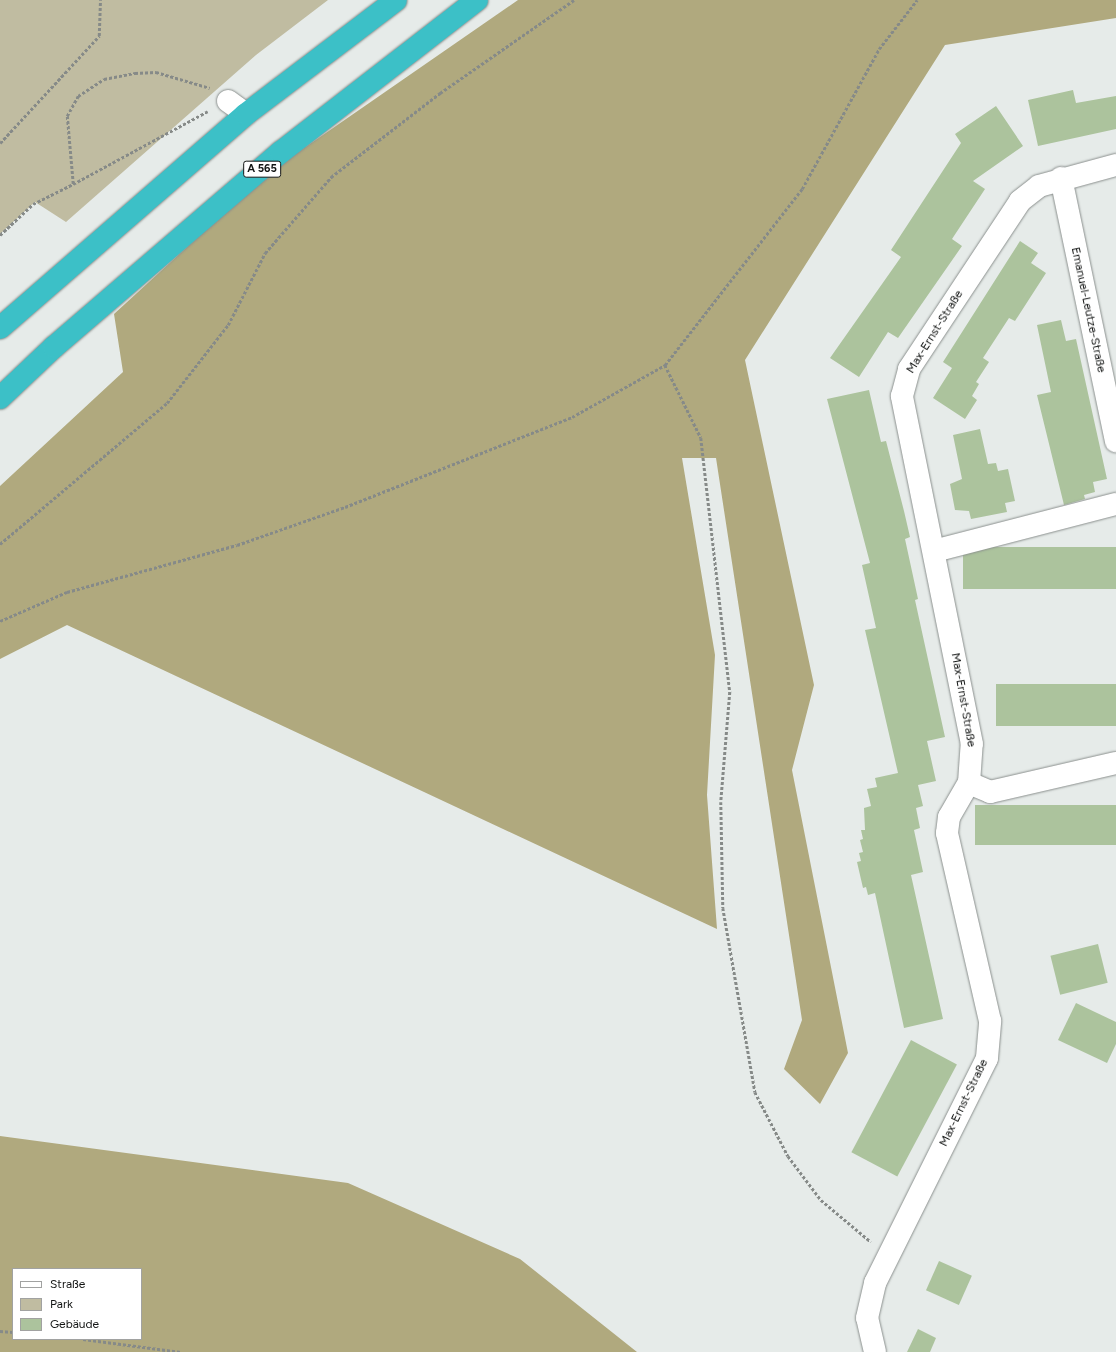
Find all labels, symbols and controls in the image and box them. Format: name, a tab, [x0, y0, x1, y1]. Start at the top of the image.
road number: A 565	[243, 160, 281, 178]
street label: Emanuel-Leutze-Straße	[1068, 246, 1108, 374]
street label: Max-Ernst-Straße	[904, 288, 966, 376]
street label: Max-Ernst-Straße	[948, 652, 978, 748]
street label: Max-Ernst-Straße	[937, 1057, 991, 1149]
legend	[12, 1268, 142, 1340]
text: Straße	[50, 1277, 85, 1291]
text: Park	[50, 1297, 73, 1311]
text: Gebäude	[50, 1317, 99, 1331]

